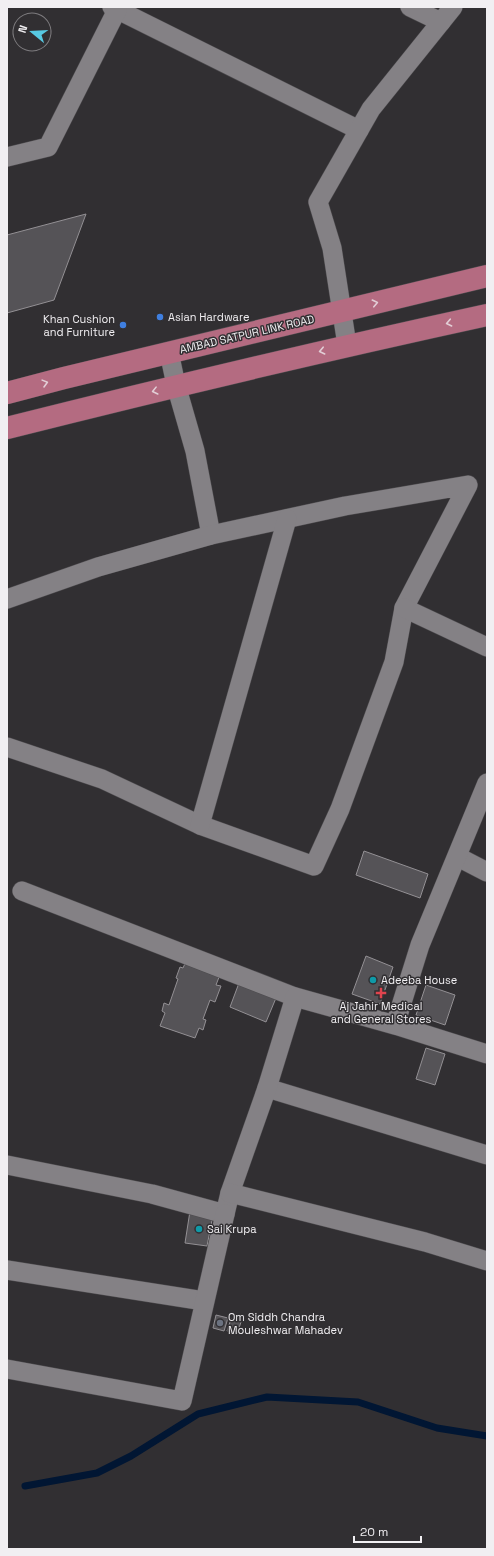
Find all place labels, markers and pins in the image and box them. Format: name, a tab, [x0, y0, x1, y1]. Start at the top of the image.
place label: Asian Hardware	[168, 310, 249, 324]
place label: Khan Cushion and Furniture	[43, 312, 115, 339]
marker: Asian Hardware	[155, 312, 165, 322]
marker: Khan Cushion and Furniture	[118, 320, 128, 330]
place label: Adeeba House	[381, 973, 457, 987]
marker: Adeeba House	[368, 975, 378, 985]
marker: Aj Jahir Medical and General Stores	[376, 988, 386, 998]
place label: Aj Jahir Medical and General Stores	[331, 999, 431, 1026]
place label: Sai Krupa	[207, 1222, 257, 1236]
marker: Sai Krupa	[194, 1224, 204, 1234]
place label: Om Siddh Chandra Mouleshwar Mahadev	[228, 1310, 343, 1337]
marker: Om Siddh Chandra Mouleshwar Mahadev	[215, 1318, 225, 1328]

